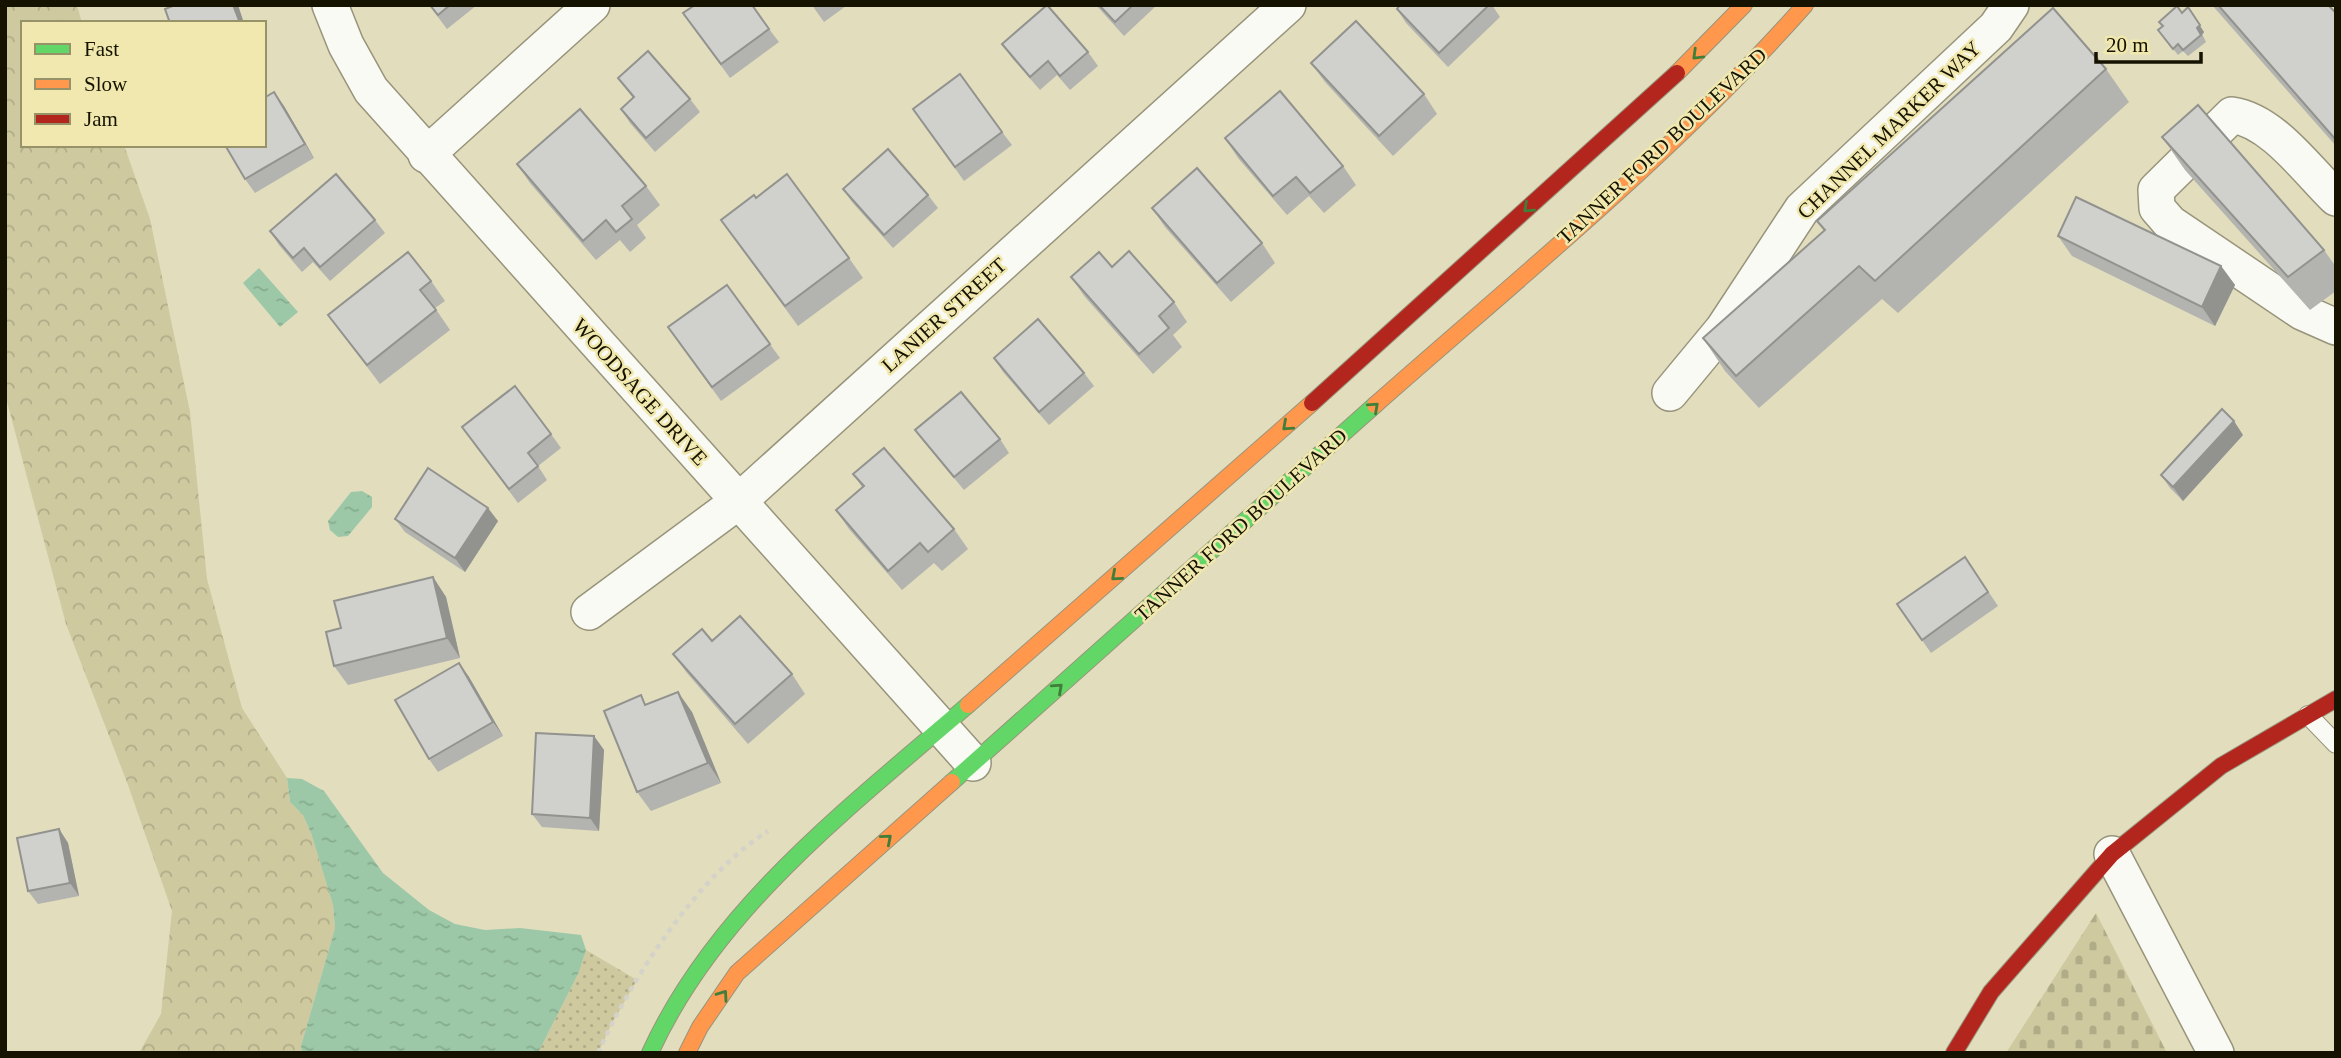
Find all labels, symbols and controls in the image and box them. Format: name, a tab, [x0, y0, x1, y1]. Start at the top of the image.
legend	[21, 21, 266, 147]
scale bar	[2096, 21, 2201, 65]
text: 20 m	[2106, 33, 2149, 57]
street label: CHANNEL MARKER WAY	[1792, 36, 1986, 224]
text: Fast	[84, 37, 119, 61]
street label: TANNER FORD BOULEVARD	[1553, 43, 1771, 249]
one-way arrow	[1692, 46, 1705, 59]
text: Slow	[84, 72, 128, 96]
text: Jam	[84, 107, 118, 131]
one-way arrow	[1523, 199, 1536, 212]
street label: LANIER STREET	[877, 253, 1011, 377]
street label: WOODSAGE DRIVE	[568, 314, 712, 470]
one-way arrow	[1366, 402, 1379, 415]
one-way arrow	[1282, 417, 1295, 430]
street label: TANNER FORD BOULEVARD	[1130, 423, 1352, 627]
one-way arrow	[1111, 568, 1124, 580]
one-way arrow	[1049, 684, 1062, 696]
one-way arrow	[879, 835, 892, 847]
one-way arrow	[715, 990, 727, 1003]

